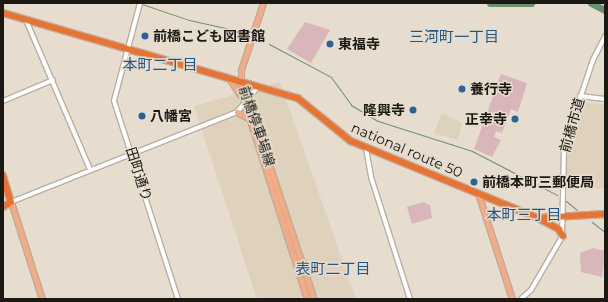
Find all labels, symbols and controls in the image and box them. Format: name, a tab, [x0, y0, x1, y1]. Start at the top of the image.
place label: 前橋こども図書館	[153, 28, 265, 44]
district label: 三河町一丁目	[409, 28, 499, 46]
marker: 前橋こども図書館	[140, 31, 150, 41]
place label: 東福寺	[338, 36, 380, 52]
marker: 東福寺	[325, 39, 335, 49]
district label: 本町二丁目	[123, 56, 197, 74]
place label: 養行寺	[470, 81, 512, 97]
street label: 前橋停車場線	[235, 84, 279, 168]
marker: 養行寺	[457, 84, 467, 94]
street label: 前橋市道	[556, 96, 588, 154]
place label: 隆興寺	[363, 102, 405, 118]
marker: 隆興寺	[408, 105, 418, 115]
place label: 八幡宮	[150, 108, 192, 124]
marker: 八幡宮	[137, 111, 147, 121]
place label: 正幸寺	[465, 111, 507, 127]
marker: 正幸寺	[510, 114, 520, 124]
street label: national route 50	[349, 119, 465, 181]
street label: 田町通り	[122, 145, 156, 203]
place label: 前橋本町三郵便局	[482, 174, 594, 190]
marker: 前橋本町三郵便局	[469, 177, 479, 187]
district label: 本町三丁目	[487, 206, 561, 224]
district label: 表町二丁目	[296, 260, 370, 278]

